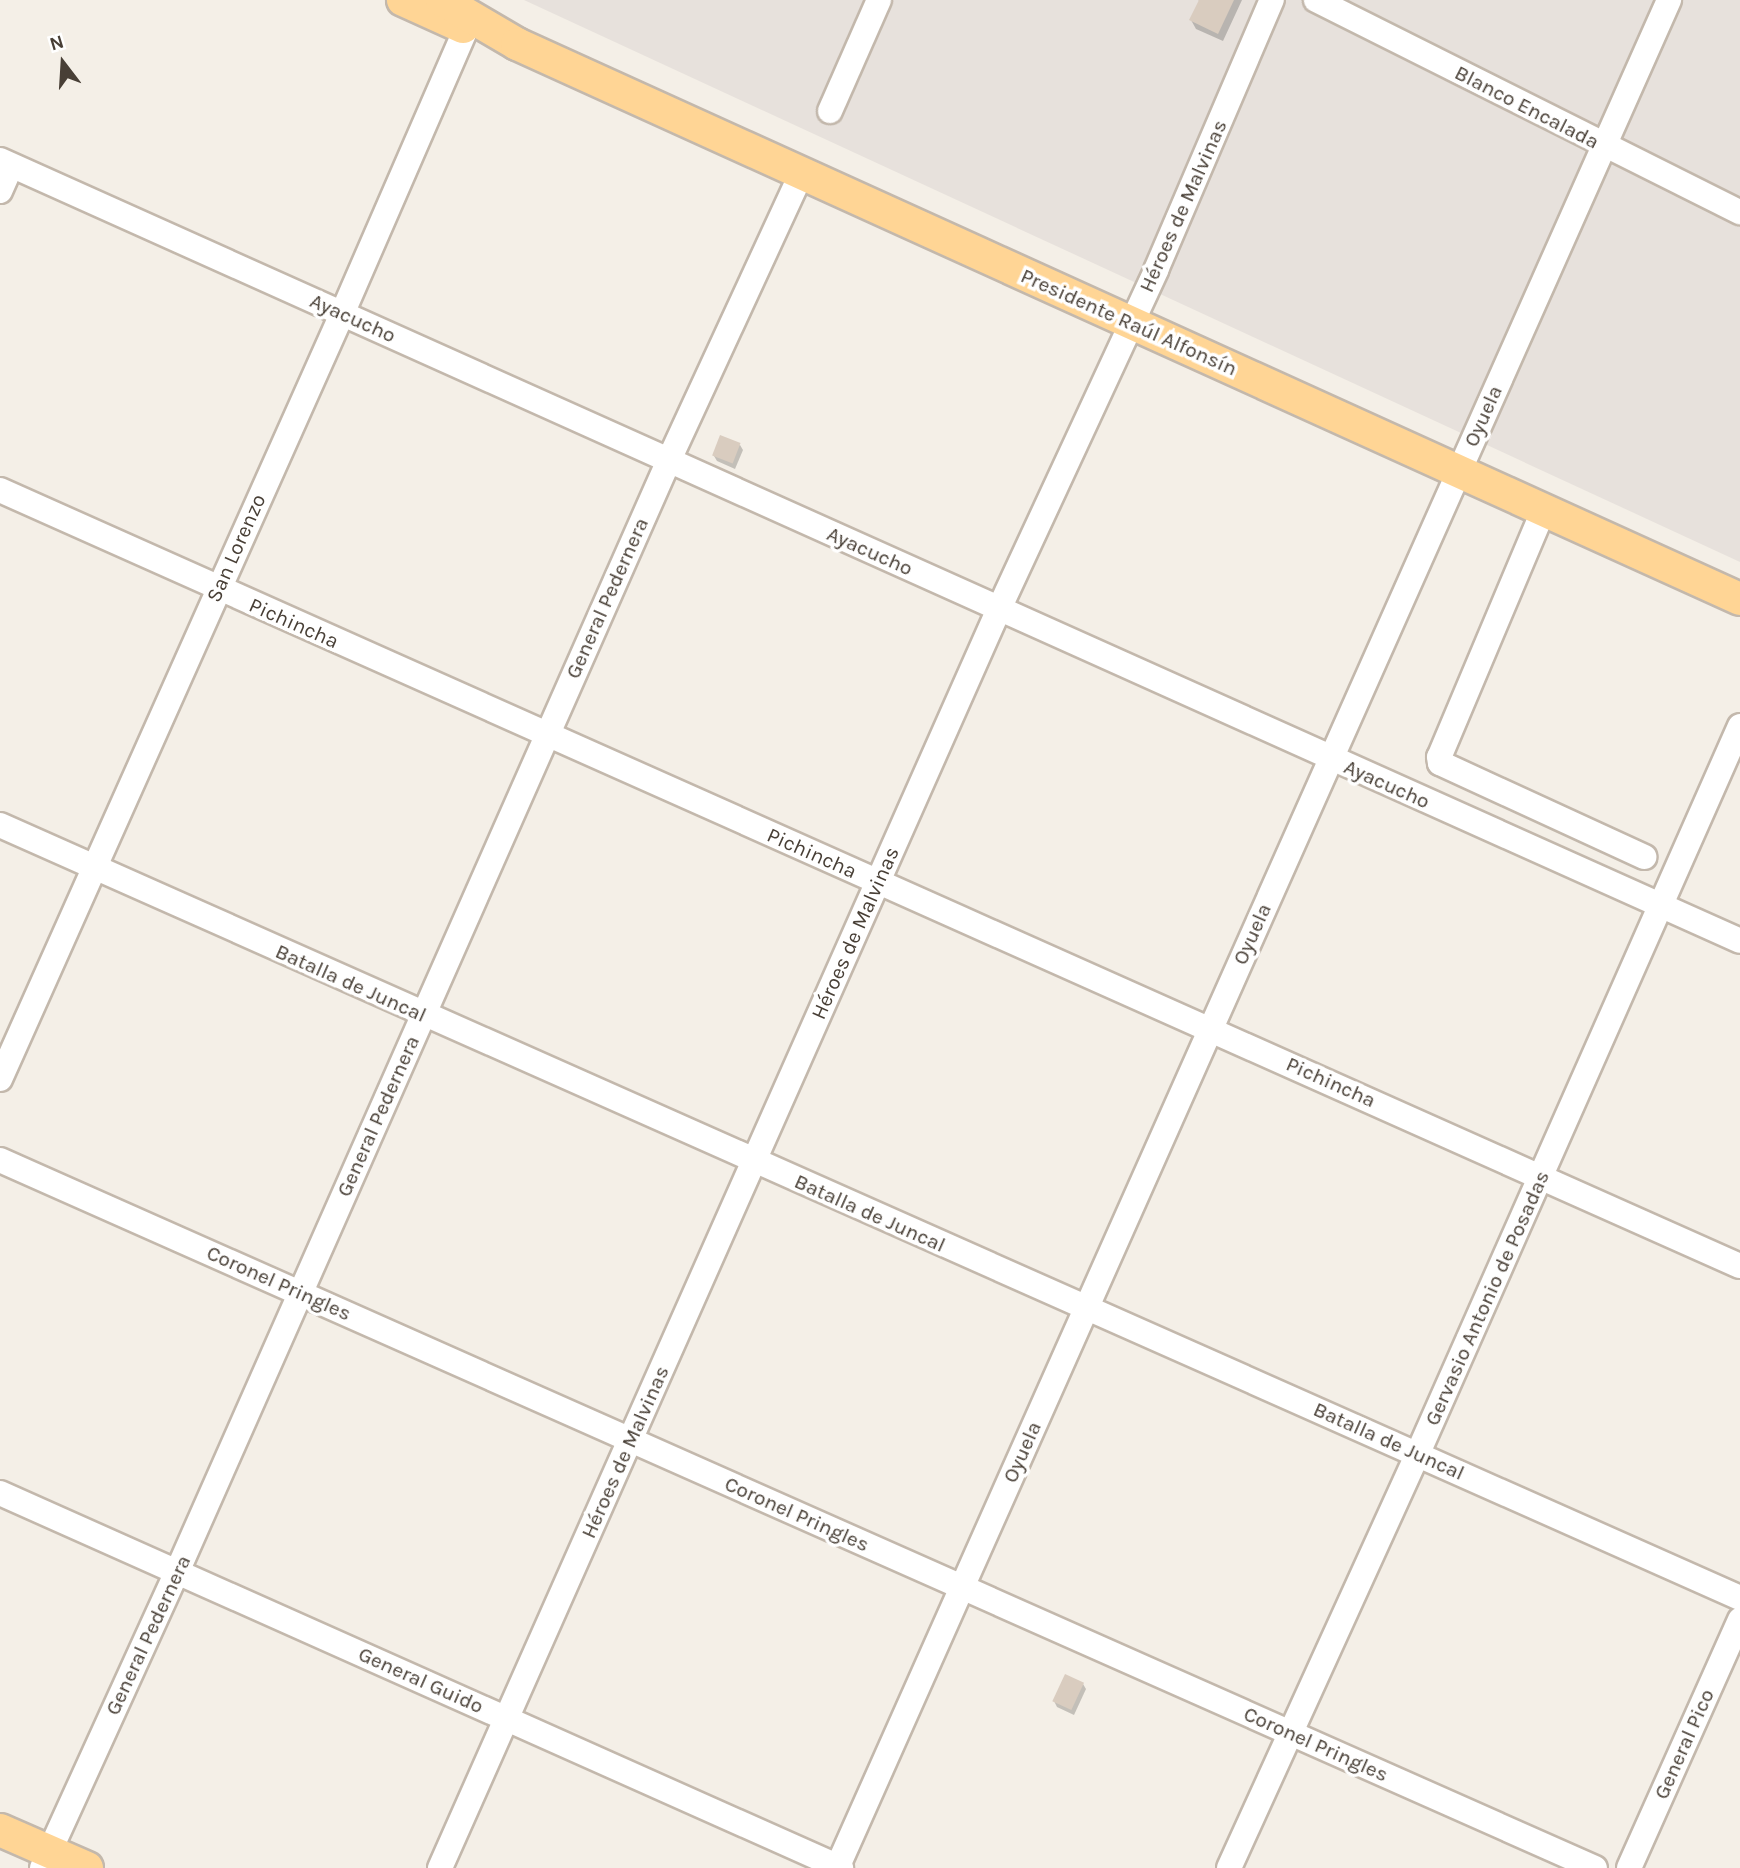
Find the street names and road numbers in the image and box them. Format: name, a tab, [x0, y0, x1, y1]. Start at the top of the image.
street label: Blanco Encalada	[1451, 60, 1603, 154]
street label: Héroes de Malvinas	[1134, 116, 1232, 296]
street label: Presidente Raúl Alfonsín	[1017, 263, 1241, 381]
street label: Ayacucho	[306, 288, 400, 348]
street label: Oyuela	[1458, 382, 1508, 450]
street label: San Lorenzo	[201, 490, 271, 606]
street label: General Pedernera	[560, 514, 654, 682]
street label: Ayacucho	[823, 521, 917, 581]
street label: Pichincha	[245, 592, 343, 654]
street label: Ayacucho	[1340, 754, 1434, 814]
street label: Pichincha	[763, 822, 861, 884]
street label: Héroes de Malvinas	[806, 843, 904, 1023]
street label: Oyuela	[1227, 900, 1277, 968]
street label: Batalla de Juncal	[272, 938, 430, 1028]
street label: General Pedernera	[331, 1032, 425, 1200]
street label: Pichincha	[1282, 1051, 1380, 1113]
street label: Gervasio Antonio de Posadas	[1419, 1167, 1555, 1429]
street label: Batalla de Juncal	[791, 1168, 949, 1258]
street label: Coronel Pringles	[203, 1240, 355, 1326]
street label: Héroes de Malvinas	[576, 1362, 674, 1542]
street label: Batalla de Juncal	[1310, 1396, 1468, 1486]
street label: Oyuela	[997, 1418, 1047, 1486]
street label: Coronel Pringles	[721, 1471, 873, 1557]
street label: General Pedernera	[100, 1551, 196, 1719]
street label: General Guido	[355, 1641, 487, 1719]
street label: General Pico	[1648, 1685, 1720, 1803]
street label: Coronel Pringles	[1240, 1701, 1392, 1787]

